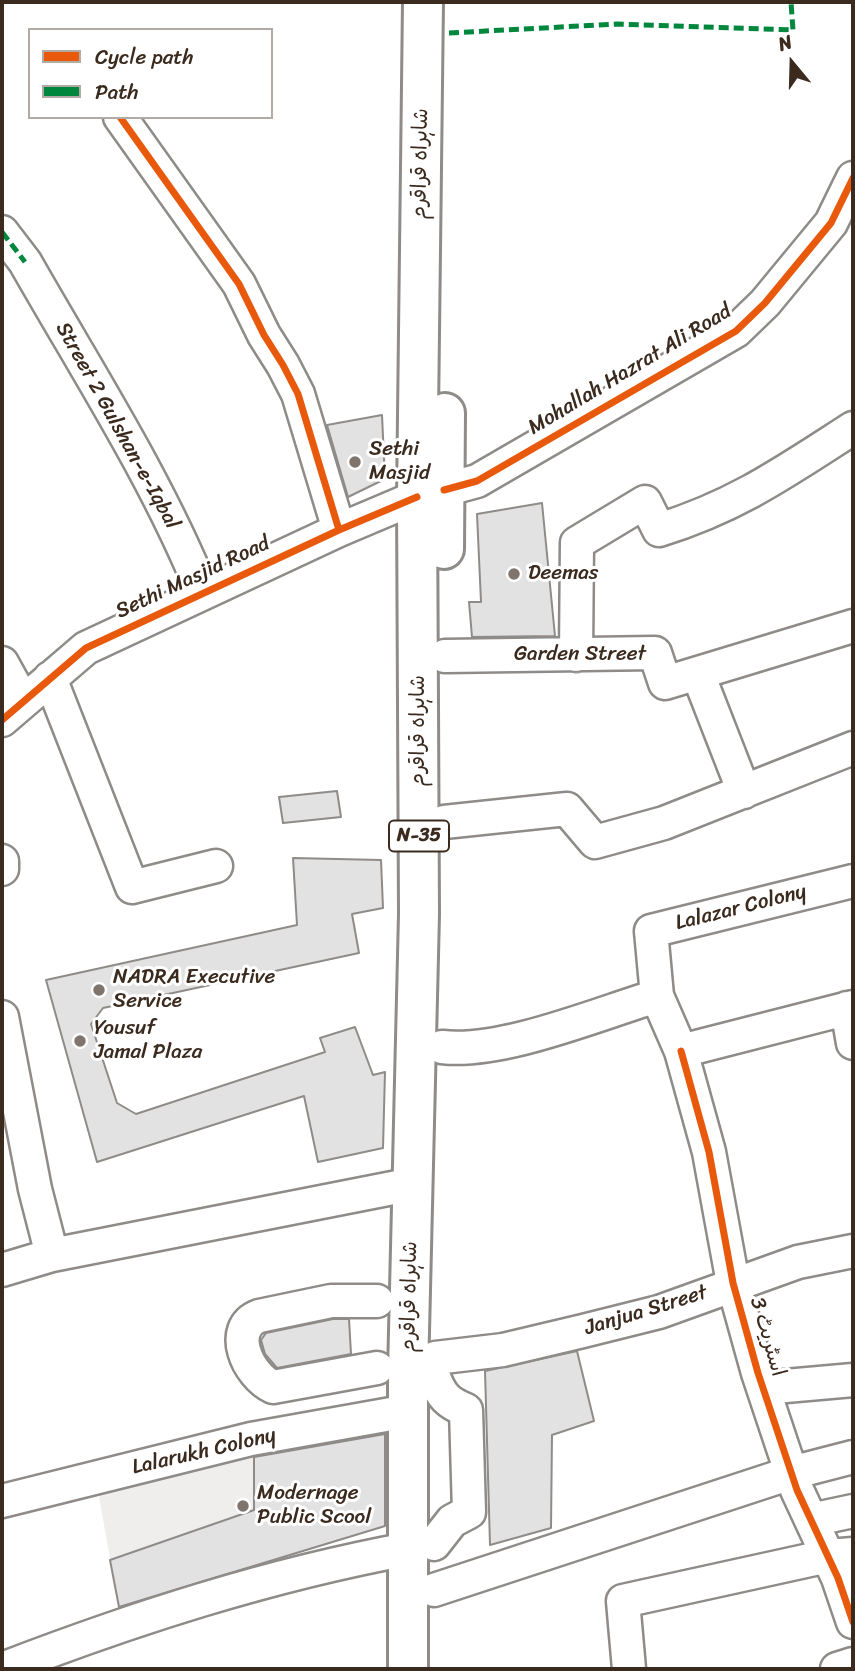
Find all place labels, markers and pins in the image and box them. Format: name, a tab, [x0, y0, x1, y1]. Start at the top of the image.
place label: Sethi Masjid	[369, 437, 430, 487]
marker: Sethi Masjid	[347, 454, 363, 470]
place label: Deemas	[528, 561, 598, 587]
marker: Deemas	[506, 566, 522, 582]
place label: NADRA Executive Service	[113, 965, 275, 1015]
marker: NADRA Executive Service	[91, 982, 107, 998]
place label: Yousuf Jamal Plaza	[94, 1016, 202, 1066]
marker: Yousuf Jamal Plaza	[72, 1033, 88, 1049]
place label: Modernage Public Scool	[257, 1481, 371, 1531]
marker: Modernage Public Scool	[235, 1498, 251, 1514]

